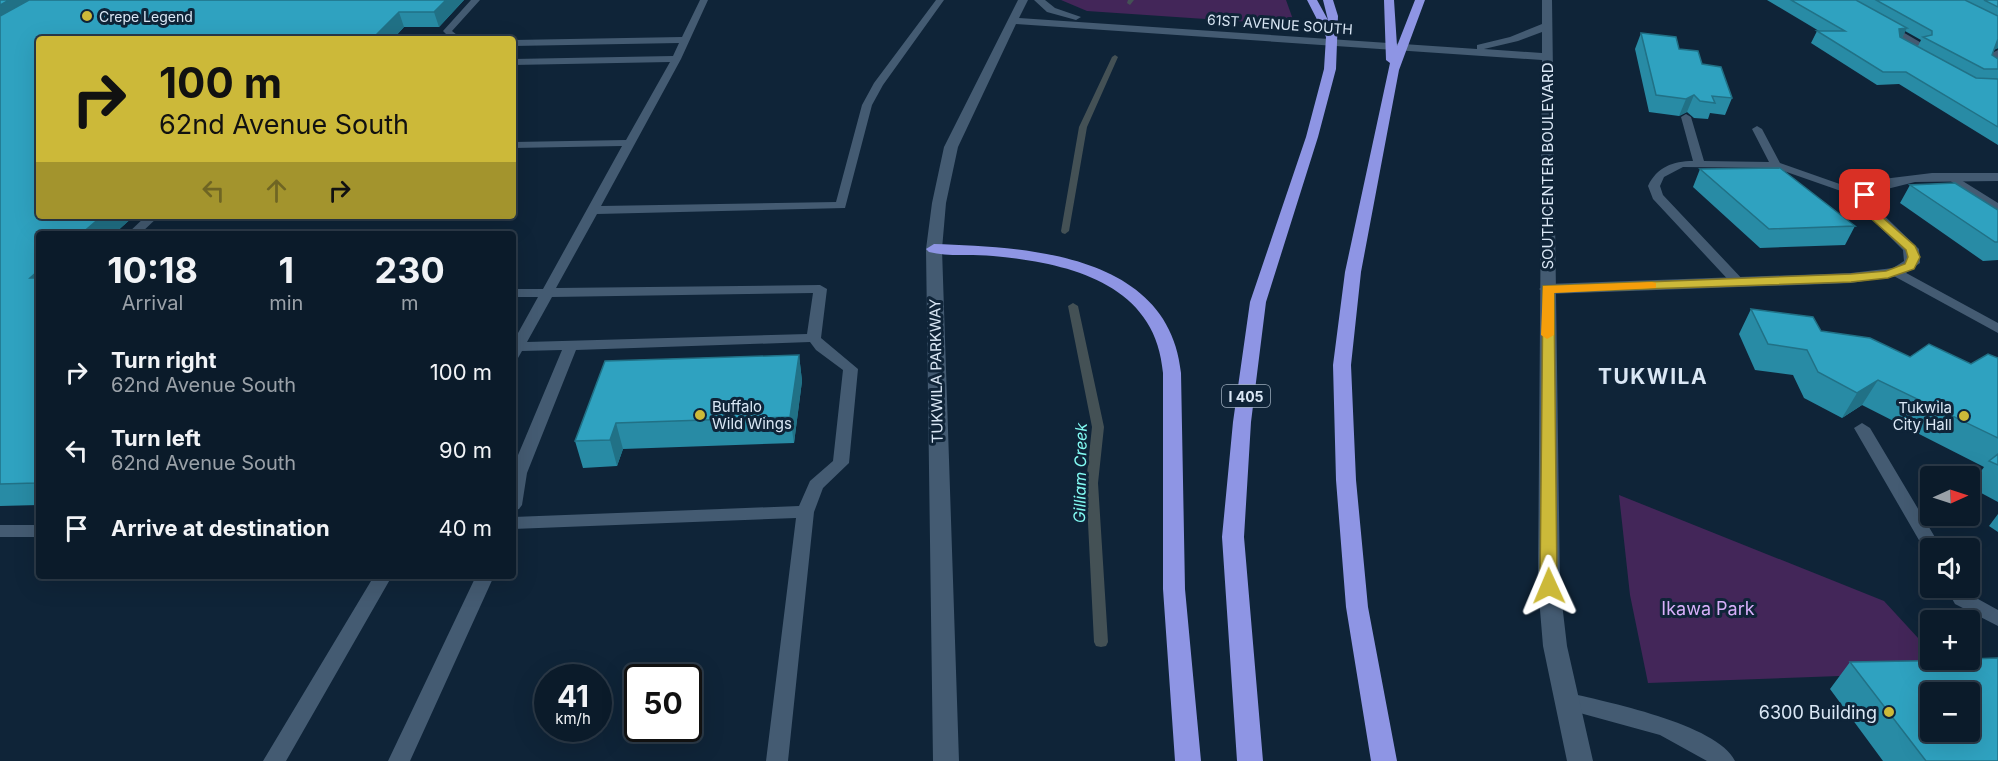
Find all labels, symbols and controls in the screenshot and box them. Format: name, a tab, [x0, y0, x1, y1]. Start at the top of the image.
place label: Crepe Legend	[99, 8, 193, 25]
marker: Crepe Legend	[80, 9, 94, 23]
street label: 61ST AVENUE SOUTH	[1207, 10, 1353, 38]
text: 100 m	[159, 57, 282, 108]
icon: right	[60, 60, 138, 138]
street label: SOUTHCENTER BOULEVARD	[1538, 62, 1557, 270]
text: 62nd Avenue South	[159, 108, 409, 141]
pin	[1839, 169, 1890, 220]
icon: left	[197, 174, 230, 207]
icon: ahead	[260, 174, 293, 207]
icon: right	[323, 174, 356, 207]
icon: arrive	[1848, 178, 1881, 211]
text: 10:18	[107, 248, 198, 292]
text: 1	[279, 248, 294, 292]
text: 230	[375, 248, 445, 292]
text: Arrival	[122, 291, 183, 315]
text: min	[269, 291, 303, 315]
text: m	[401, 291, 418, 315]
street label: TUKWILA PARKWAY	[925, 298, 947, 444]
text: Turn right	[111, 347, 217, 373]
icon: right	[60, 356, 93, 389]
text: 100 m	[430, 359, 492, 385]
district label: TUKWILA	[1598, 364, 1708, 389]
text: 62nd Avenue South	[111, 373, 296, 397]
road number: I 405	[1222, 385, 1270, 407]
place label: Buffalo Wild Wings	[712, 397, 792, 433]
place label: Tukwila City Hall	[1893, 398, 1952, 434]
marker: Buffalo Wild Wings	[693, 408, 707, 422]
marker: Tukwila City Hall	[1957, 409, 1971, 423]
water label: Gilliam Creek	[1069, 422, 1091, 523]
text: Turn left	[111, 425, 201, 451]
icon: left	[60, 434, 93, 467]
text: 90 m	[439, 437, 492, 463]
text: 62nd Avenue South	[111, 451, 296, 475]
north arrow	[1920, 466, 1980, 526]
map controls	[1920, 466, 1980, 742]
icon: arrive	[60, 512, 93, 545]
text: Arrive at destination	[111, 515, 330, 541]
text: 40 m	[438, 515, 492, 541]
button: sound	[1920, 538, 1980, 598]
position arrow	[1517, 554, 1581, 618]
park label: Ikawa Park	[1661, 598, 1755, 619]
button: +	[1920, 610, 1980, 670]
speed limit sign: 50	[624, 664, 702, 742]
text: 41	[557, 678, 589, 714]
button: −	[1920, 682, 1980, 742]
place label: 6300 Building	[1759, 702, 1877, 723]
marker: 6300 Building	[1882, 705, 1896, 719]
text: km/h	[555, 709, 591, 728]

